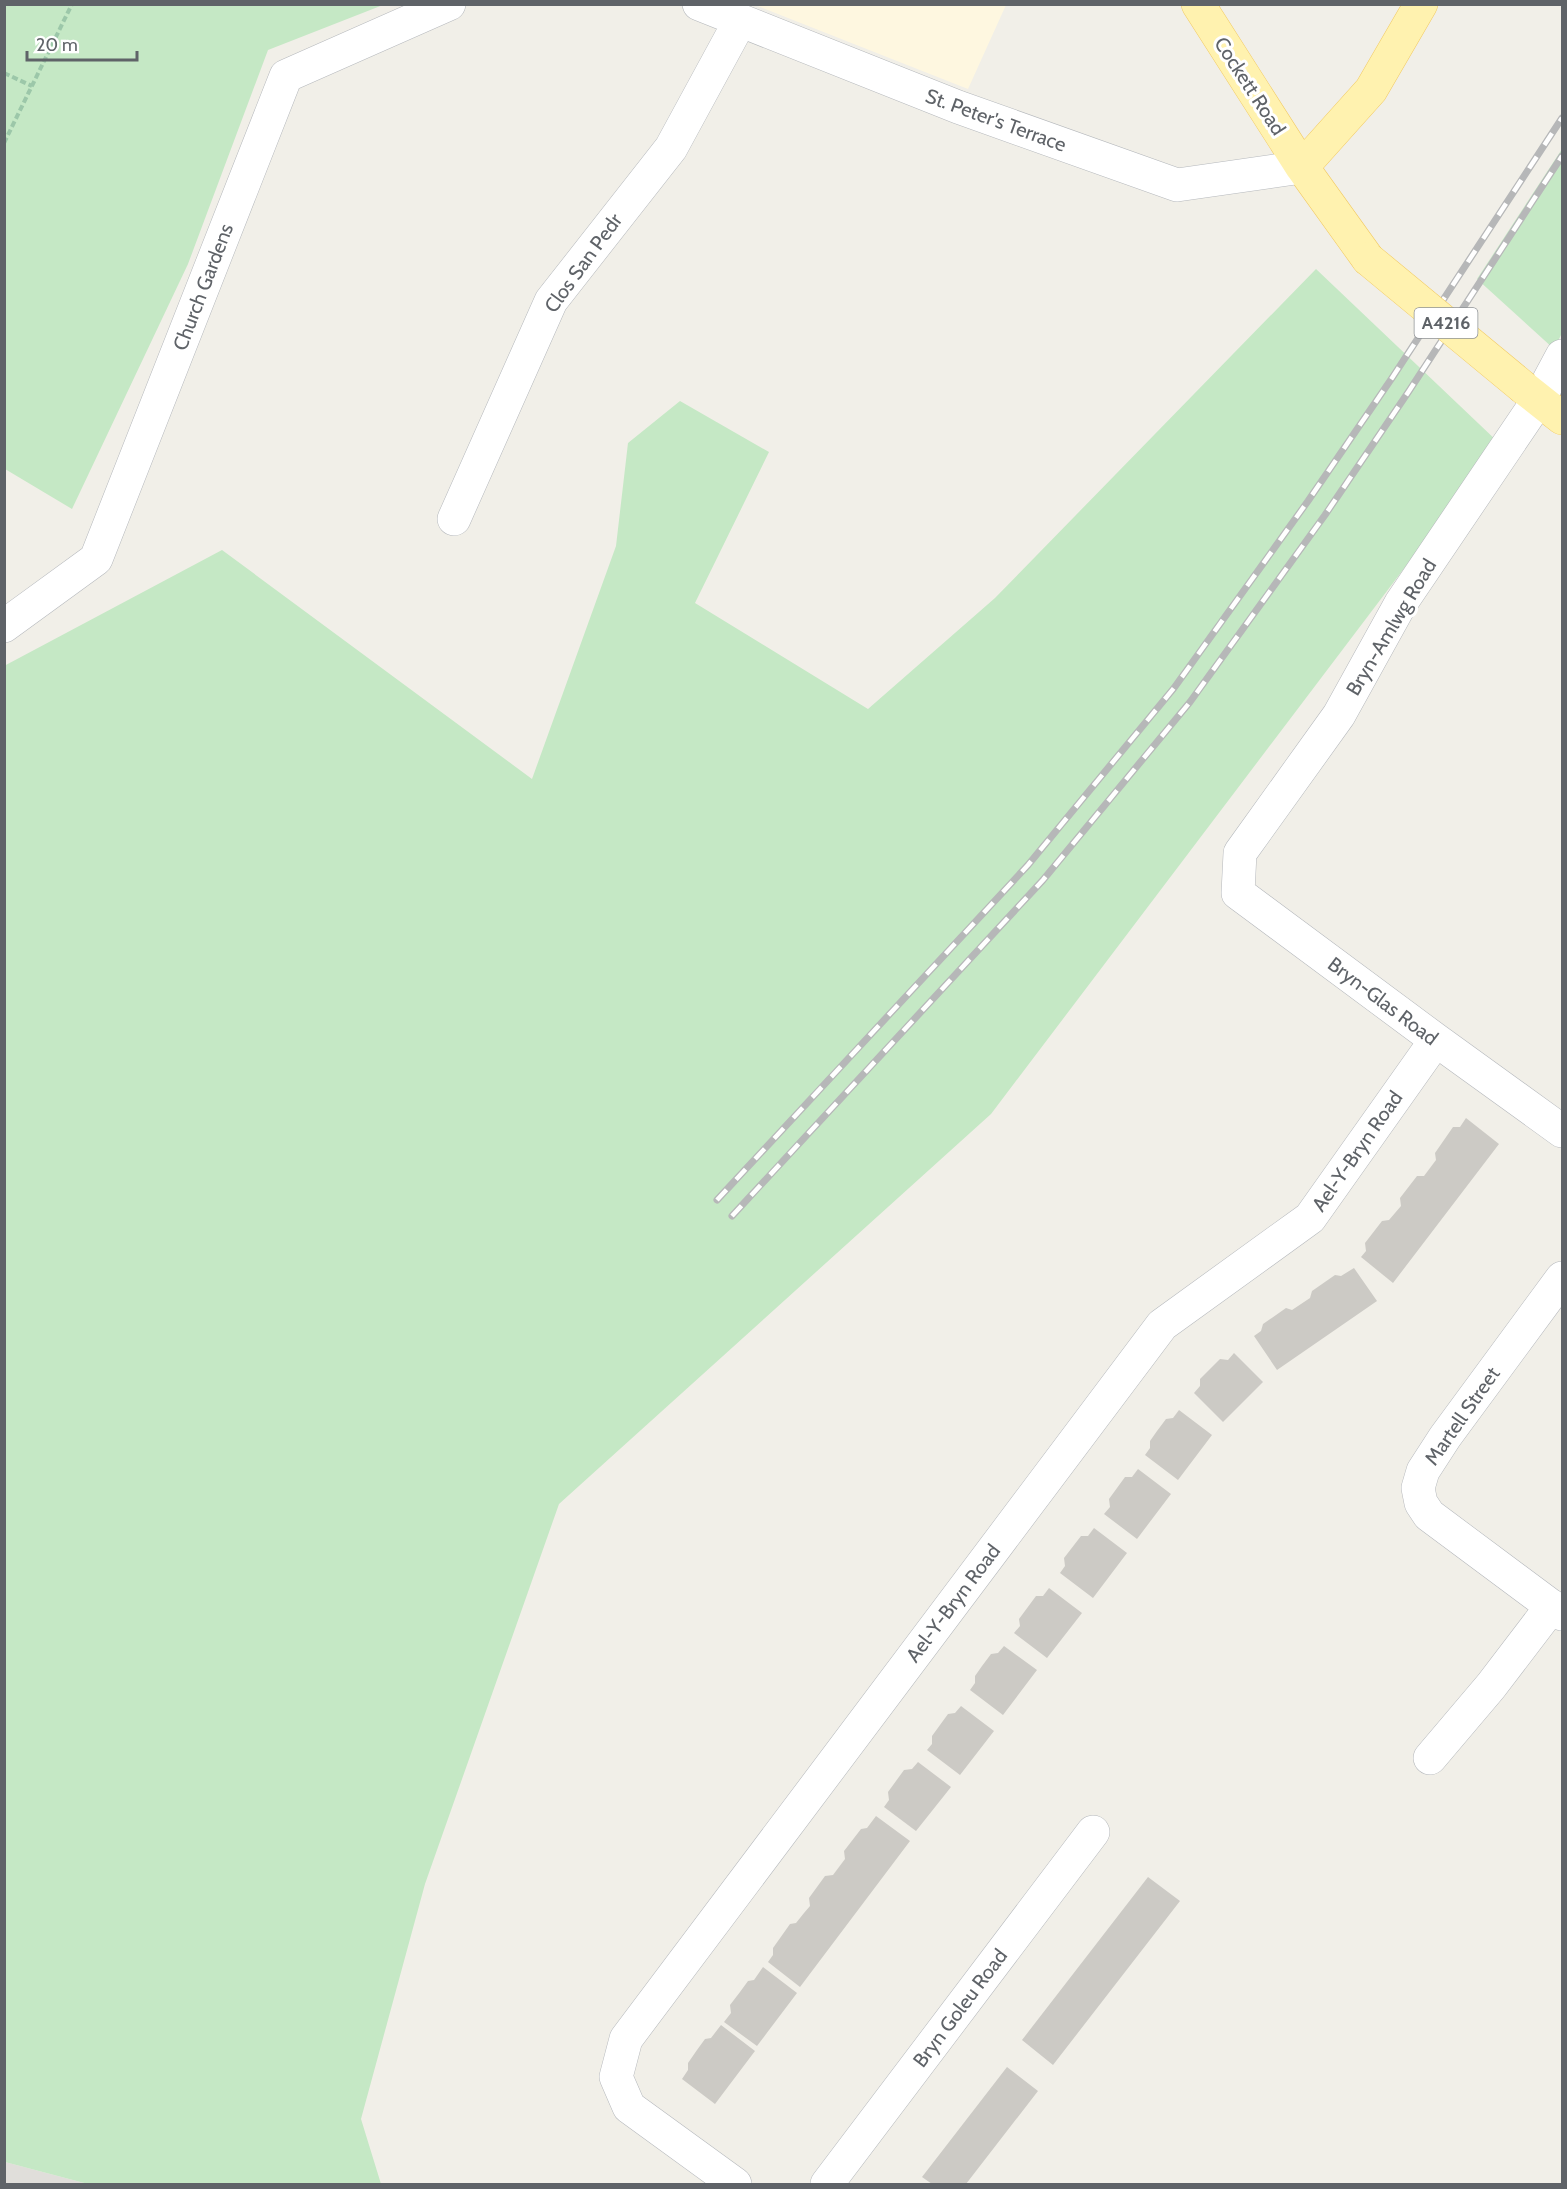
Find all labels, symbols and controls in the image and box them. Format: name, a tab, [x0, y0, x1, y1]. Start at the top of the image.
scale bar	[27, 24, 136, 62]
street label: Cockett Road	[1209, 32, 1291, 140]
text: 20 m	[36, 34, 78, 56]
street label: St. Peter's Terrace	[922, 83, 1070, 157]
street label: Clos San Pedr	[539, 208, 627, 317]
street label: Church Gardens	[168, 220, 238, 354]
road number: A4216	[1414, 308, 1478, 338]
street label: Bryn-Amlwg Road	[1341, 555, 1441, 699]
street label: Bryn-Glas Road	[1323, 952, 1443, 1050]
street label: Ael-Y-Bryn Road	[1307, 1086, 1407, 1216]
street label: Martell Street	[1419, 1362, 1505, 1470]
street label: Ael-Y-Bryn Road	[901, 1539, 1005, 1667]
street label: Bryn Goleu Road	[908, 1944, 1012, 2072]

